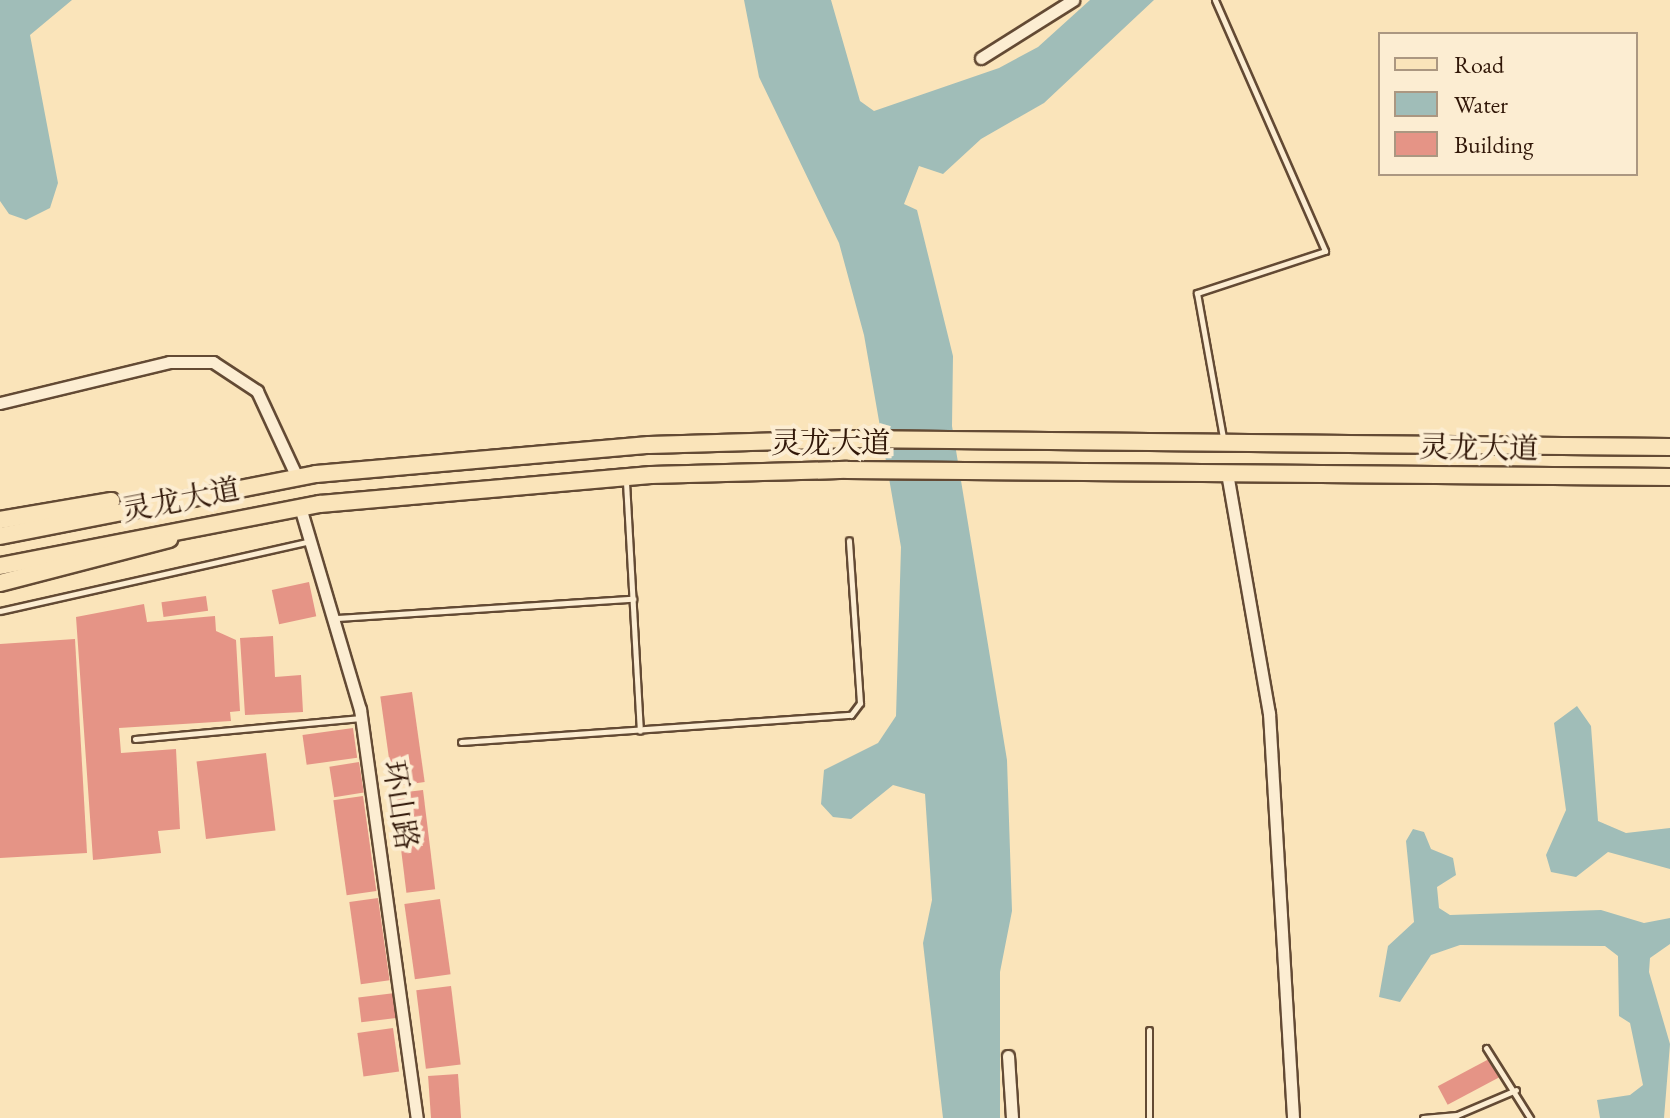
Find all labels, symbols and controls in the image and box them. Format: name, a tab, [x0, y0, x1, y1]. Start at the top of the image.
legend	[1378, 32, 1638, 176]
text: Road	[1454, 49, 1504, 80]
text: Water	[1454, 89, 1508, 120]
text: Building	[1454, 129, 1534, 160]
street label: 灵龙大道	[771, 425, 891, 461]
street label: 灵龙大道	[1419, 429, 1539, 467]
street label: 灵龙大道	[119, 471, 243, 529]
street label: 环山路	[375, 758, 425, 852]

